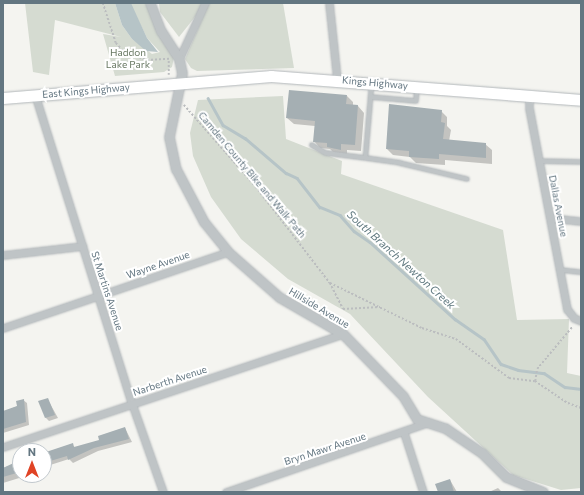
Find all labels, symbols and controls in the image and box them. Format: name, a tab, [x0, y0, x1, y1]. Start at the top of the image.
park label: Haddon Lake Park	[106, 46, 150, 70]
street label: Kings Highway	[342, 74, 408, 92]
street label: East Kings Highway	[42, 81, 130, 101]
street label: Camden County Bike and Walk Path	[196, 109, 308, 241]
street label: Dallas Avenue	[546, 174, 570, 238]
water label: South Branch Newton Creek	[344, 208, 458, 312]
street label: Wayne Avenue	[125, 249, 191, 281]
street label: St Martins Avenue	[89, 250, 125, 332]
street label: Hillside Avenue	[287, 285, 351, 331]
street label: Narberth Avenue	[132, 363, 208, 399]
street label: Bryn Mawr Avenue	[283, 430, 367, 468]
north arrow	[12, 443, 52, 483]
text: N	[28, 445, 36, 458]

